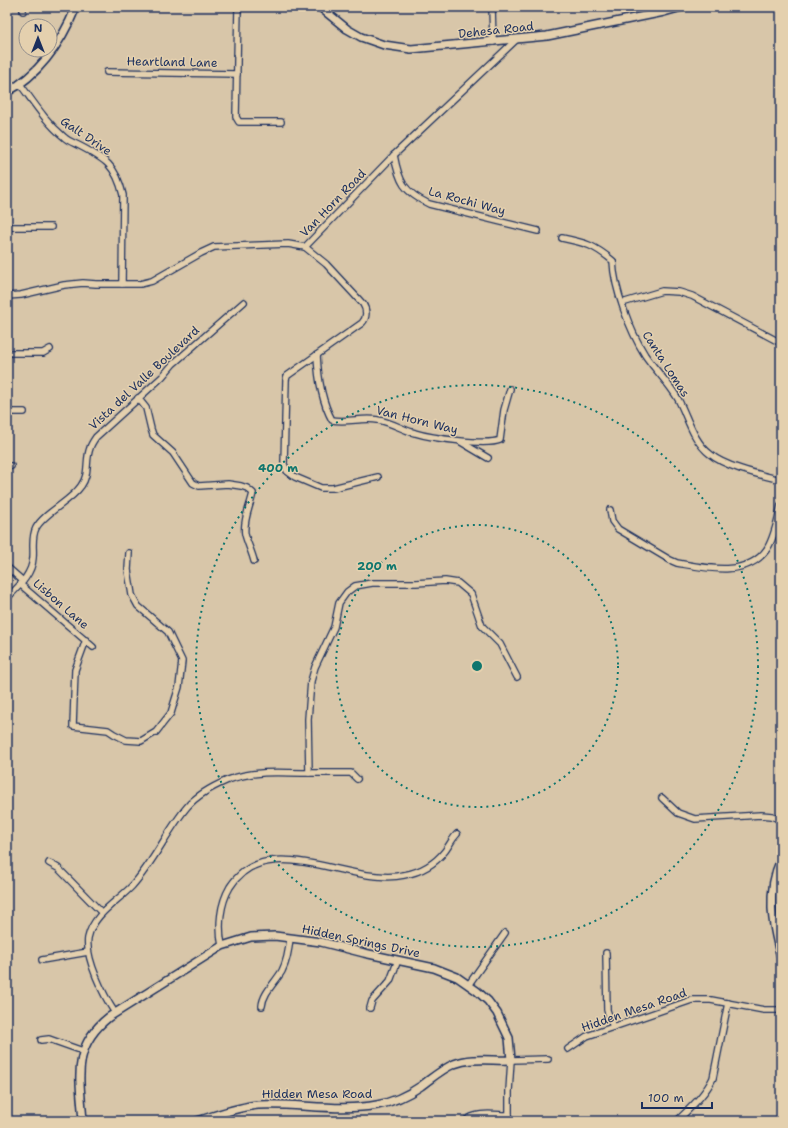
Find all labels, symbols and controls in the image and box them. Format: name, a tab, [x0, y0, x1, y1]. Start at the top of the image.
north arrow	[18, 18, 58, 58]
street label: Dehesa Road	[457, 18, 535, 42]
text: N	[34, 21, 43, 36]
street label: Heartland Lane	[126, 53, 218, 71]
street label: Galt Drive	[57, 113, 115, 159]
street label: Van Horn Road	[296, 165, 370, 240]
street label: La Rochi Way	[427, 183, 507, 219]
street label: Vista del Valle Boulevard	[85, 322, 203, 433]
street label: Canta Lomas	[639, 328, 693, 400]
street label: Van Horn Way	[374, 402, 460, 438]
text: 400 m	[258, 460, 298, 476]
text: 200 m	[357, 558, 397, 574]
street label: Lisbon Lane	[30, 575, 92, 633]
centre of rings	[470, 659, 484, 673]
street label: Hidden Springs Drive	[300, 921, 422, 961]
street label: Hidden Mesa Road	[579, 984, 689, 1036]
scale bar	[642, 1084, 712, 1110]
street label: Hidden Mesa Road	[262, 1086, 373, 1102]
text: 100 m	[648, 1090, 684, 1106]

